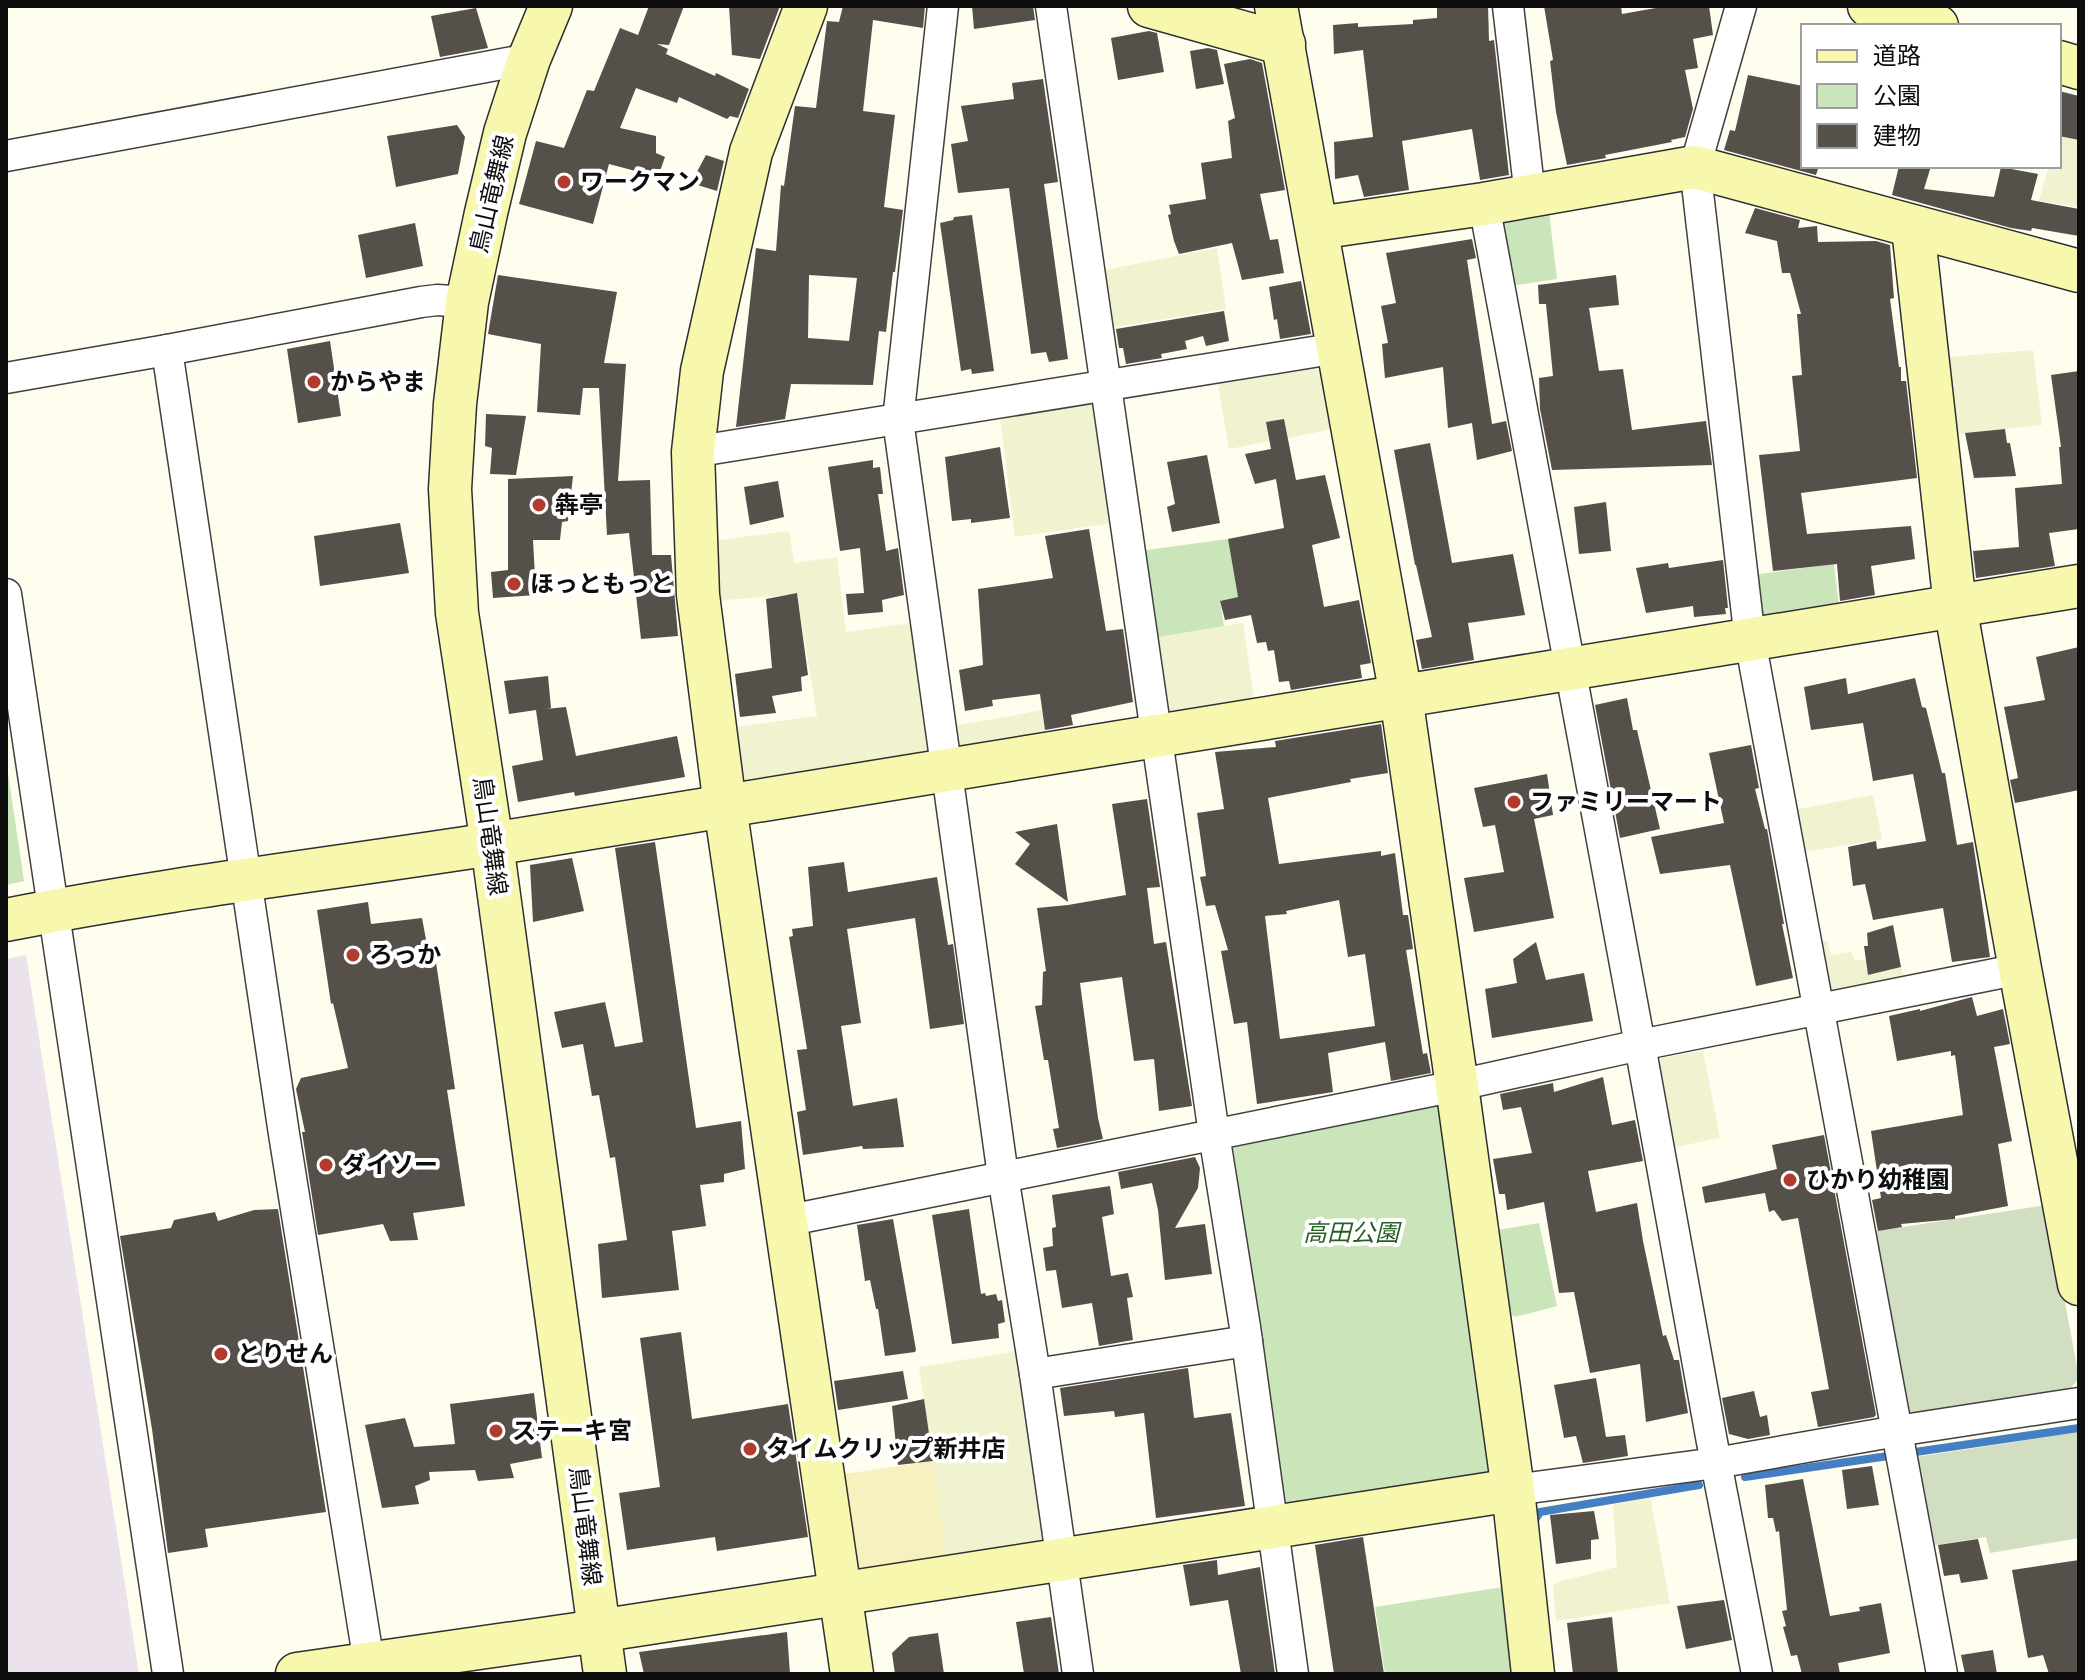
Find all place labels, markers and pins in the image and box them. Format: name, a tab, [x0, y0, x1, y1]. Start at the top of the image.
place label: ワークマン	[580, 168, 700, 196]
marker: ワークマン	[555, 173, 573, 191]
place label: からやま	[330, 368, 426, 396]
marker: からやま	[305, 373, 323, 391]
place label: 犇亭	[555, 491, 603, 519]
marker: 犇亭	[530, 496, 548, 514]
place label: ほっともっと	[530, 570, 674, 598]
marker: ほっともっと	[505, 575, 523, 593]
place label: ファミリーマート	[1530, 788, 1722, 816]
marker: ファミリーマート	[1505, 793, 1523, 811]
place label: ろっか	[369, 941, 441, 969]
marker: ろっか	[344, 946, 362, 964]
place label: ダイソー	[342, 1151, 438, 1179]
marker: ダイソー	[317, 1156, 335, 1174]
place label: ひかり幼稚園	[1806, 1166, 1950, 1194]
marker: ひかり幼稚園	[1781, 1171, 1799, 1189]
place label: とりせん	[237, 1340, 333, 1368]
marker: とりせん	[212, 1345, 230, 1363]
place label: ステーキ宮	[512, 1417, 632, 1445]
marker: ステーキ宮	[487, 1422, 505, 1440]
place label: タイムクリップ新井店	[766, 1435, 1006, 1463]
marker: タイムクリップ新井店	[741, 1440, 759, 1458]

